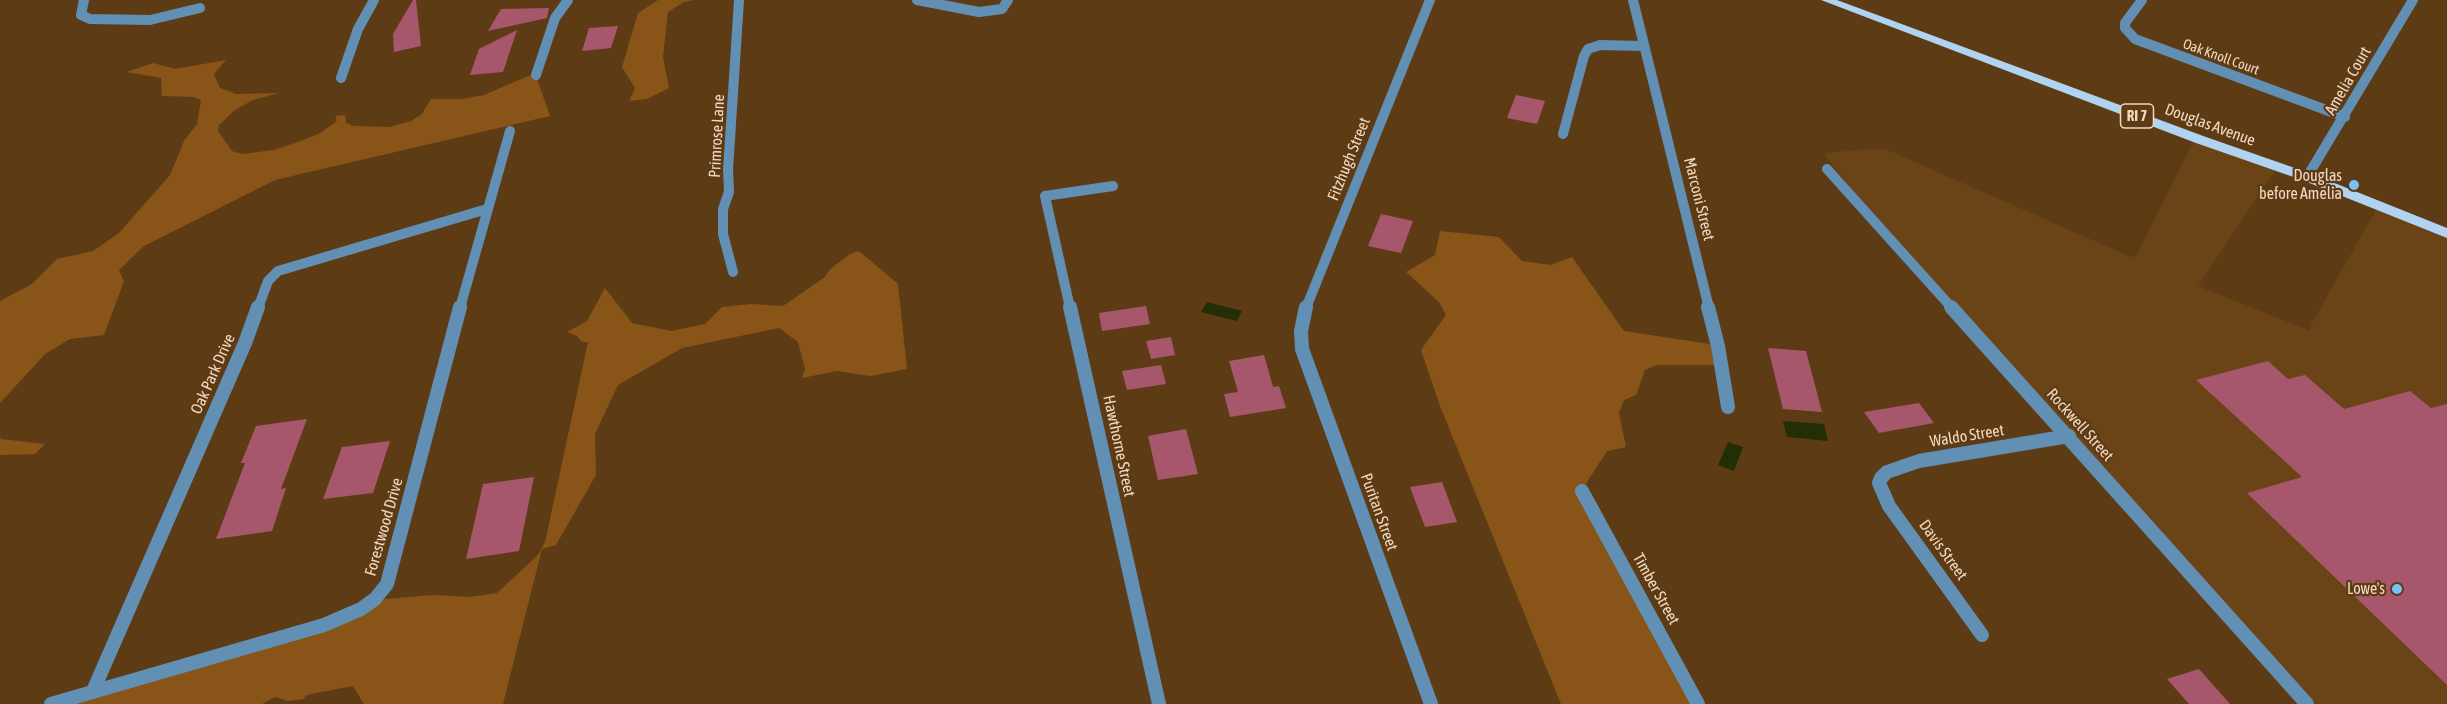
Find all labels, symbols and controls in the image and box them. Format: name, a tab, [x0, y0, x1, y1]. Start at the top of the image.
street label: Oak Knoll Court	[2181, 35, 2261, 79]
street label: Amelia Court	[2321, 43, 2375, 119]
street label: Primrose Lane	[705, 94, 729, 178]
street label: Douglas Avenue	[2162, 100, 2258, 150]
road number: RI 7	[2120, 104, 2154, 128]
street label: Fitzhugh Street	[1324, 115, 1374, 203]
street label: Marconi Street	[1679, 155, 1719, 243]
place label: Douglas before Amelia	[2259, 166, 2342, 204]
marker: Douglas before Amelia	[2347, 178, 2361, 192]
street label: Oak Park Drive	[187, 331, 239, 417]
street label: Rockwell Street	[2042, 385, 2118, 465]
street label: Hawthorne Street	[1099, 394, 1139, 498]
street label: Waldo Street	[1928, 421, 2006, 451]
street label: Puritan Street	[1356, 471, 1402, 553]
street label: Forestwood Drive	[361, 476, 407, 578]
street label: Davis Street	[1915, 516, 1971, 584]
street label: Timber Street	[1629, 550, 1683, 628]
place label: Lowe's	[2347, 579, 2385, 599]
marker: Lowe's	[2390, 582, 2404, 596]

